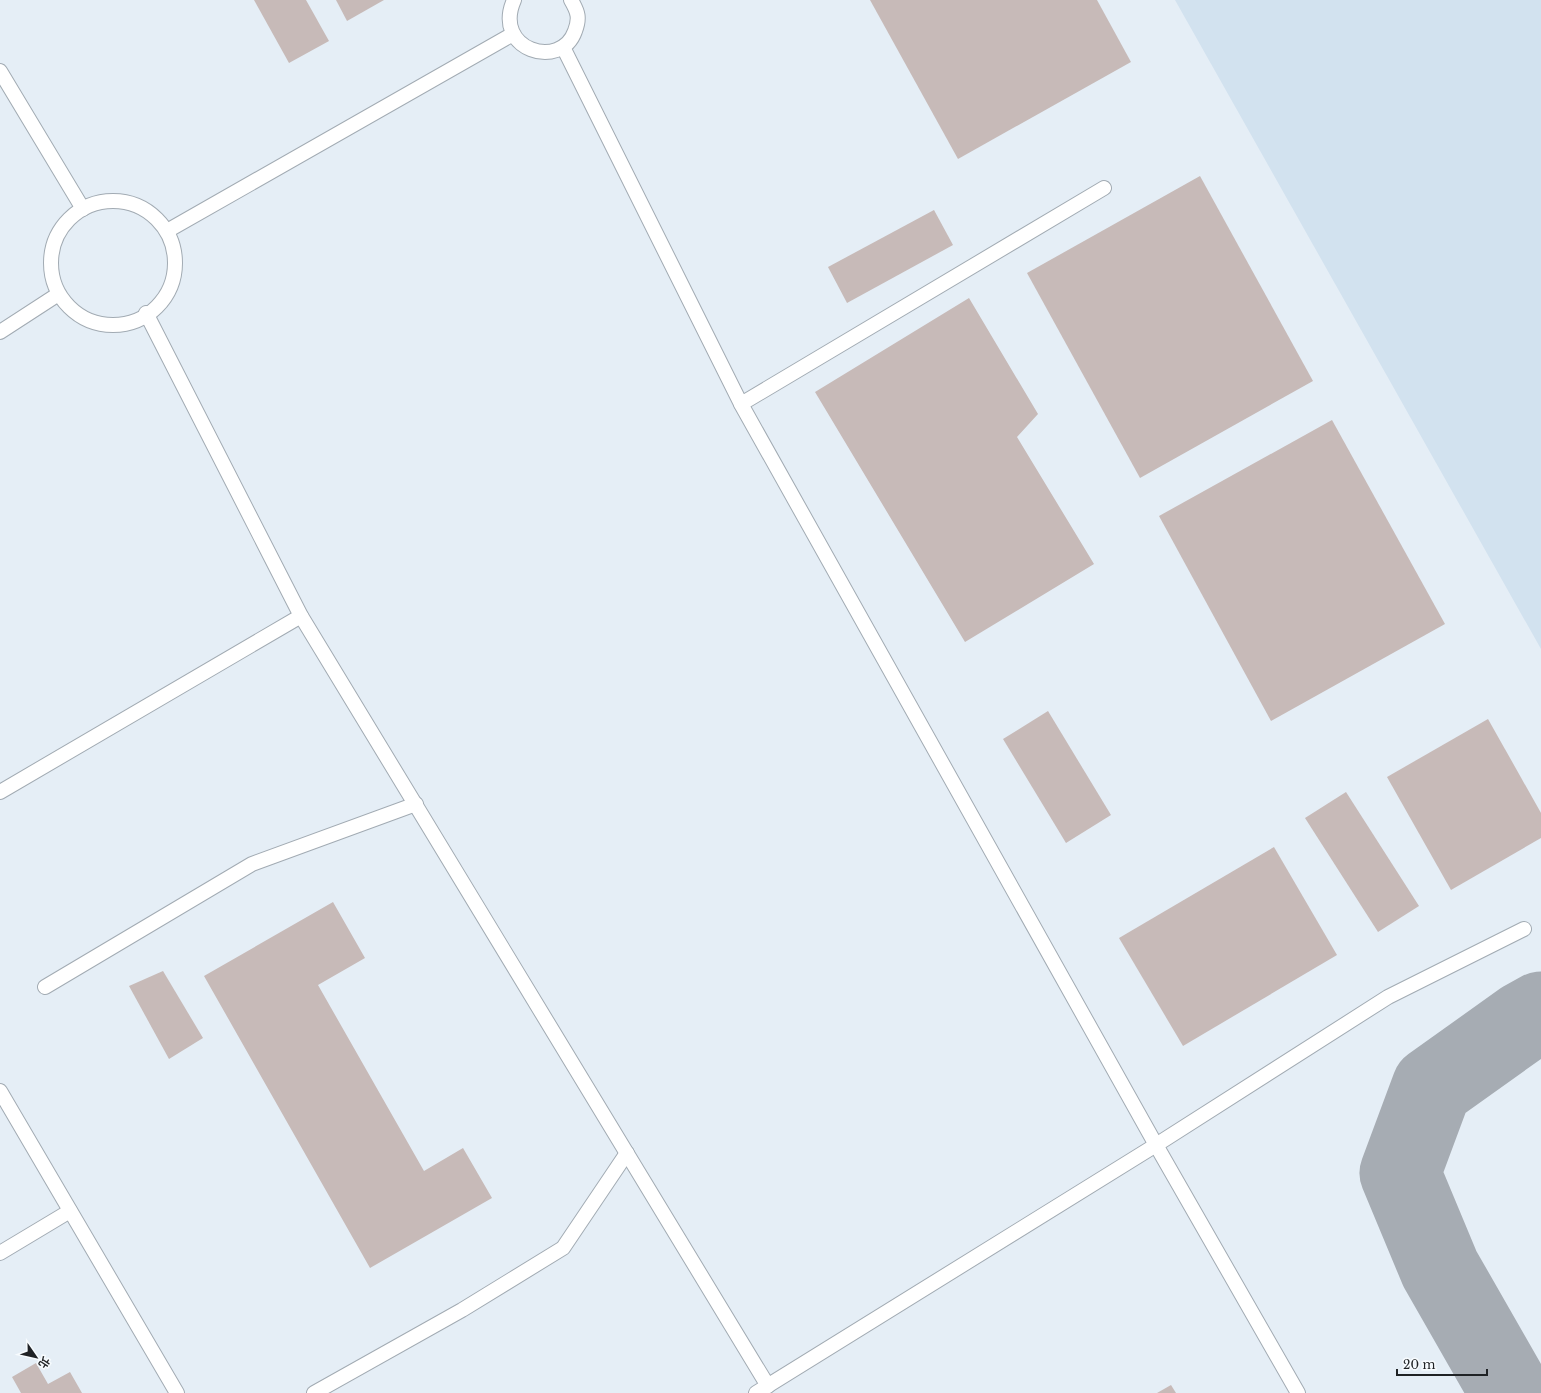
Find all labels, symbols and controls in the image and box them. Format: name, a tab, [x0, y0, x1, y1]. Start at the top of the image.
north arrow	[16, 1337, 56, 1377]
scale bar	[1397, 1351, 1487, 1377]
text: 北	[35, 1354, 53, 1371]
text: 20 m	[1403, 1357, 1435, 1372]

